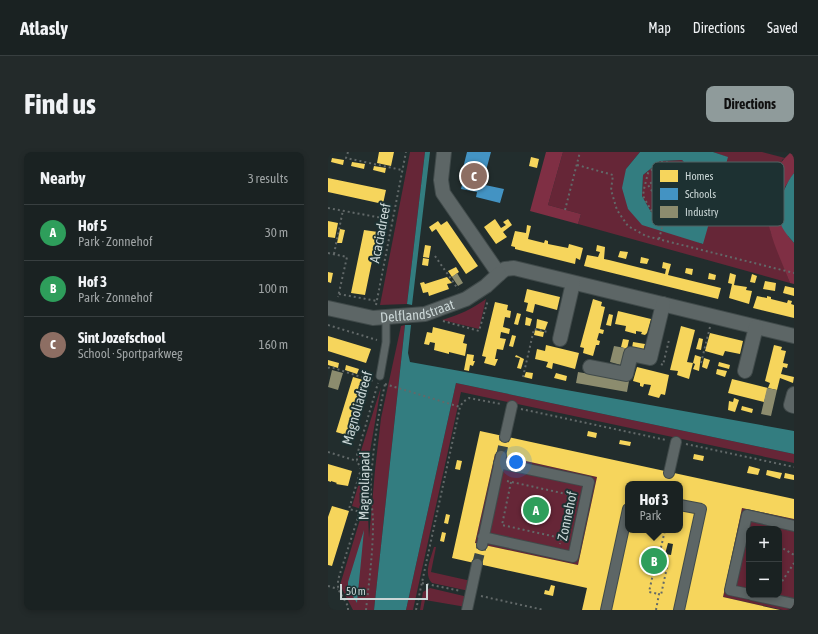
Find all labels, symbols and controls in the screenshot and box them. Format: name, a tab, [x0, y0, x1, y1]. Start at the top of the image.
text: Atlasly	[20, 17, 68, 39]
text: Map	[648, 20, 671, 36]
text: Directions	[693, 20, 745, 36]
text: Saved	[767, 20, 798, 36]
button: Directions	[706, 86, 794, 122]
text: Find us	[24, 88, 96, 120]
pin: C	[461, 161, 487, 191]
legend	[652, 162, 784, 226]
text: Nearby	[40, 168, 86, 188]
text: Homes	[685, 170, 713, 182]
text: 3 results	[248, 171, 288, 186]
text: Schools	[685, 188, 716, 200]
street label: Acaciadreef	[366, 202, 394, 264]
text: Industry	[685, 206, 719, 218]
text: Hof 5	[78, 217, 107, 234]
text: A	[50, 225, 56, 240]
text: 30 m	[265, 225, 288, 240]
text: Park · Zonnehof	[78, 234, 153, 249]
text: Hof 3	[78, 273, 107, 290]
text: B	[50, 281, 56, 296]
text: 100 m	[259, 281, 288, 296]
text: Park · Zonnehof	[78, 290, 153, 305]
street label: Delflandstraat	[380, 296, 456, 325]
text: Sint Jozefschool	[78, 329, 166, 346]
text: C	[50, 337, 56, 352]
text: 160 m	[259, 337, 288, 352]
text: School · Sportparkweg	[78, 346, 183, 361]
street label: Magnoliadreef	[339, 369, 375, 447]
street label: Magnoliapad	[355, 452, 373, 520]
your location	[506, 452, 526, 472]
popup	[625, 481, 683, 533]
street label: Zonnehof	[554, 490, 580, 542]
text: Hof 3	[639, 491, 669, 508]
pin: A	[523, 495, 549, 525]
text: Park	[639, 508, 661, 523]
map controls	[746, 526, 782, 598]
button: +	[746, 526, 782, 562]
pin: B	[641, 546, 667, 576]
button: −	[746, 562, 782, 598]
scale bar	[340, 582, 428, 601]
text: 50 m	[346, 585, 366, 597]

